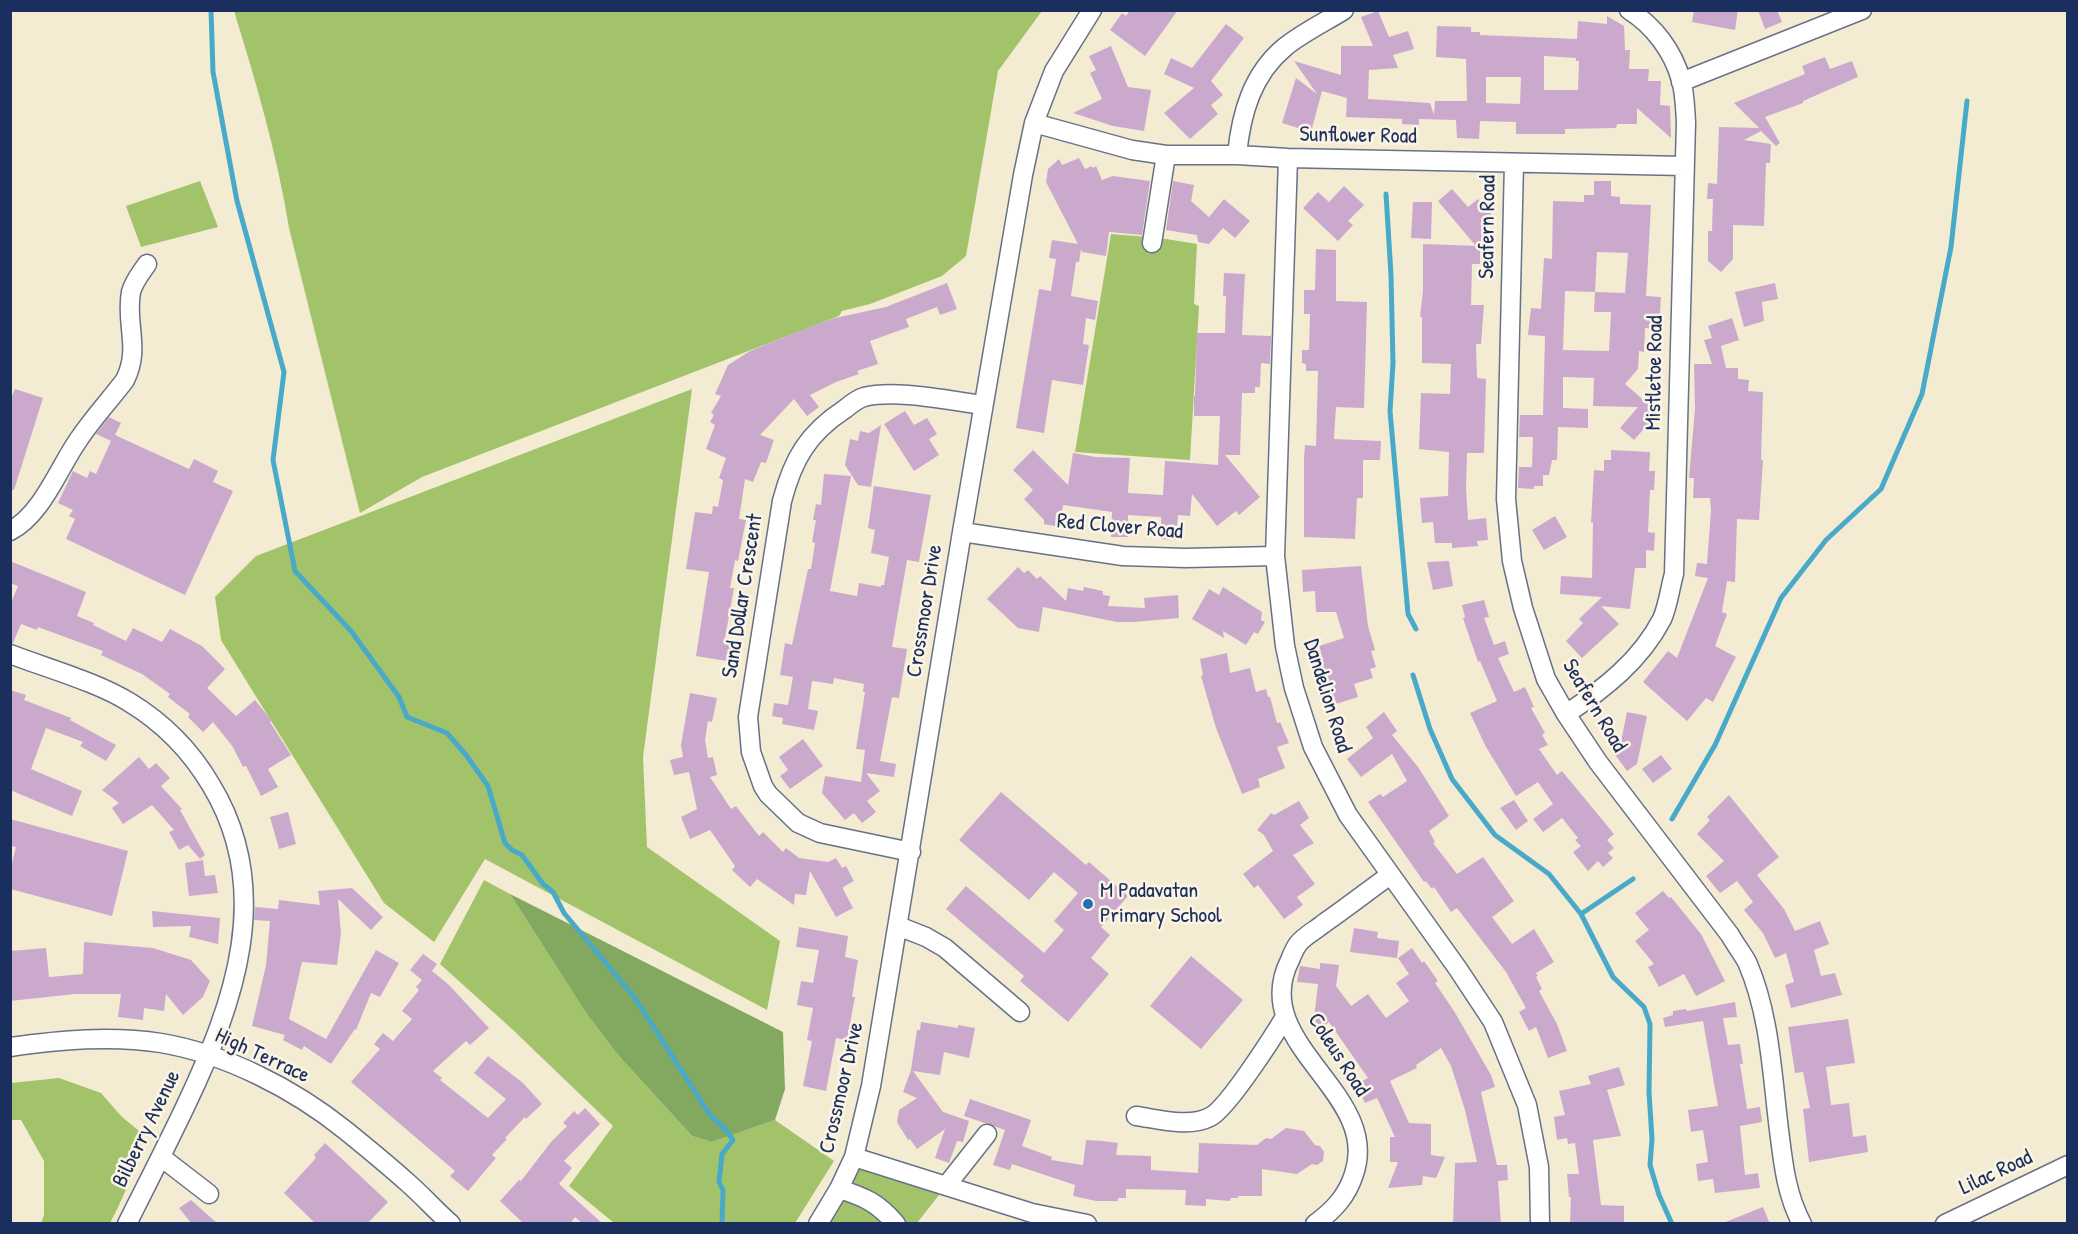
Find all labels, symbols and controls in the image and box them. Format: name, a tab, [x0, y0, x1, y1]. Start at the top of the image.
street label: Sunflower Road	[1299, 122, 1417, 150]
street label: Seafern Road	[1474, 175, 1502, 279]
street label: Mistletoe Road	[1641, 315, 1669, 431]
street label: Red Clover Road	[1056, 508, 1184, 546]
street label: Sand Dollar Crescent	[717, 512, 769, 680]
street label: Crossmoor Drive	[901, 543, 949, 679]
street label: Dandelion Road	[1297, 636, 1357, 756]
street label: Seafern Road	[1556, 655, 1632, 757]
place label: M Padavatan Primary School	[1100, 878, 1222, 930]
marker: M Padavatan Primary School	[1081, 897, 1095, 911]
street label: Coleus Road	[1301, 1008, 1375, 1102]
street label: Crossmoor Drive	[814, 1020, 870, 1156]
street label: High Terrace	[211, 1023, 313, 1089]
street label: Bilberry Avenue	[107, 1066, 187, 1192]
street label: Lilac Road	[1955, 1145, 2037, 1201]

